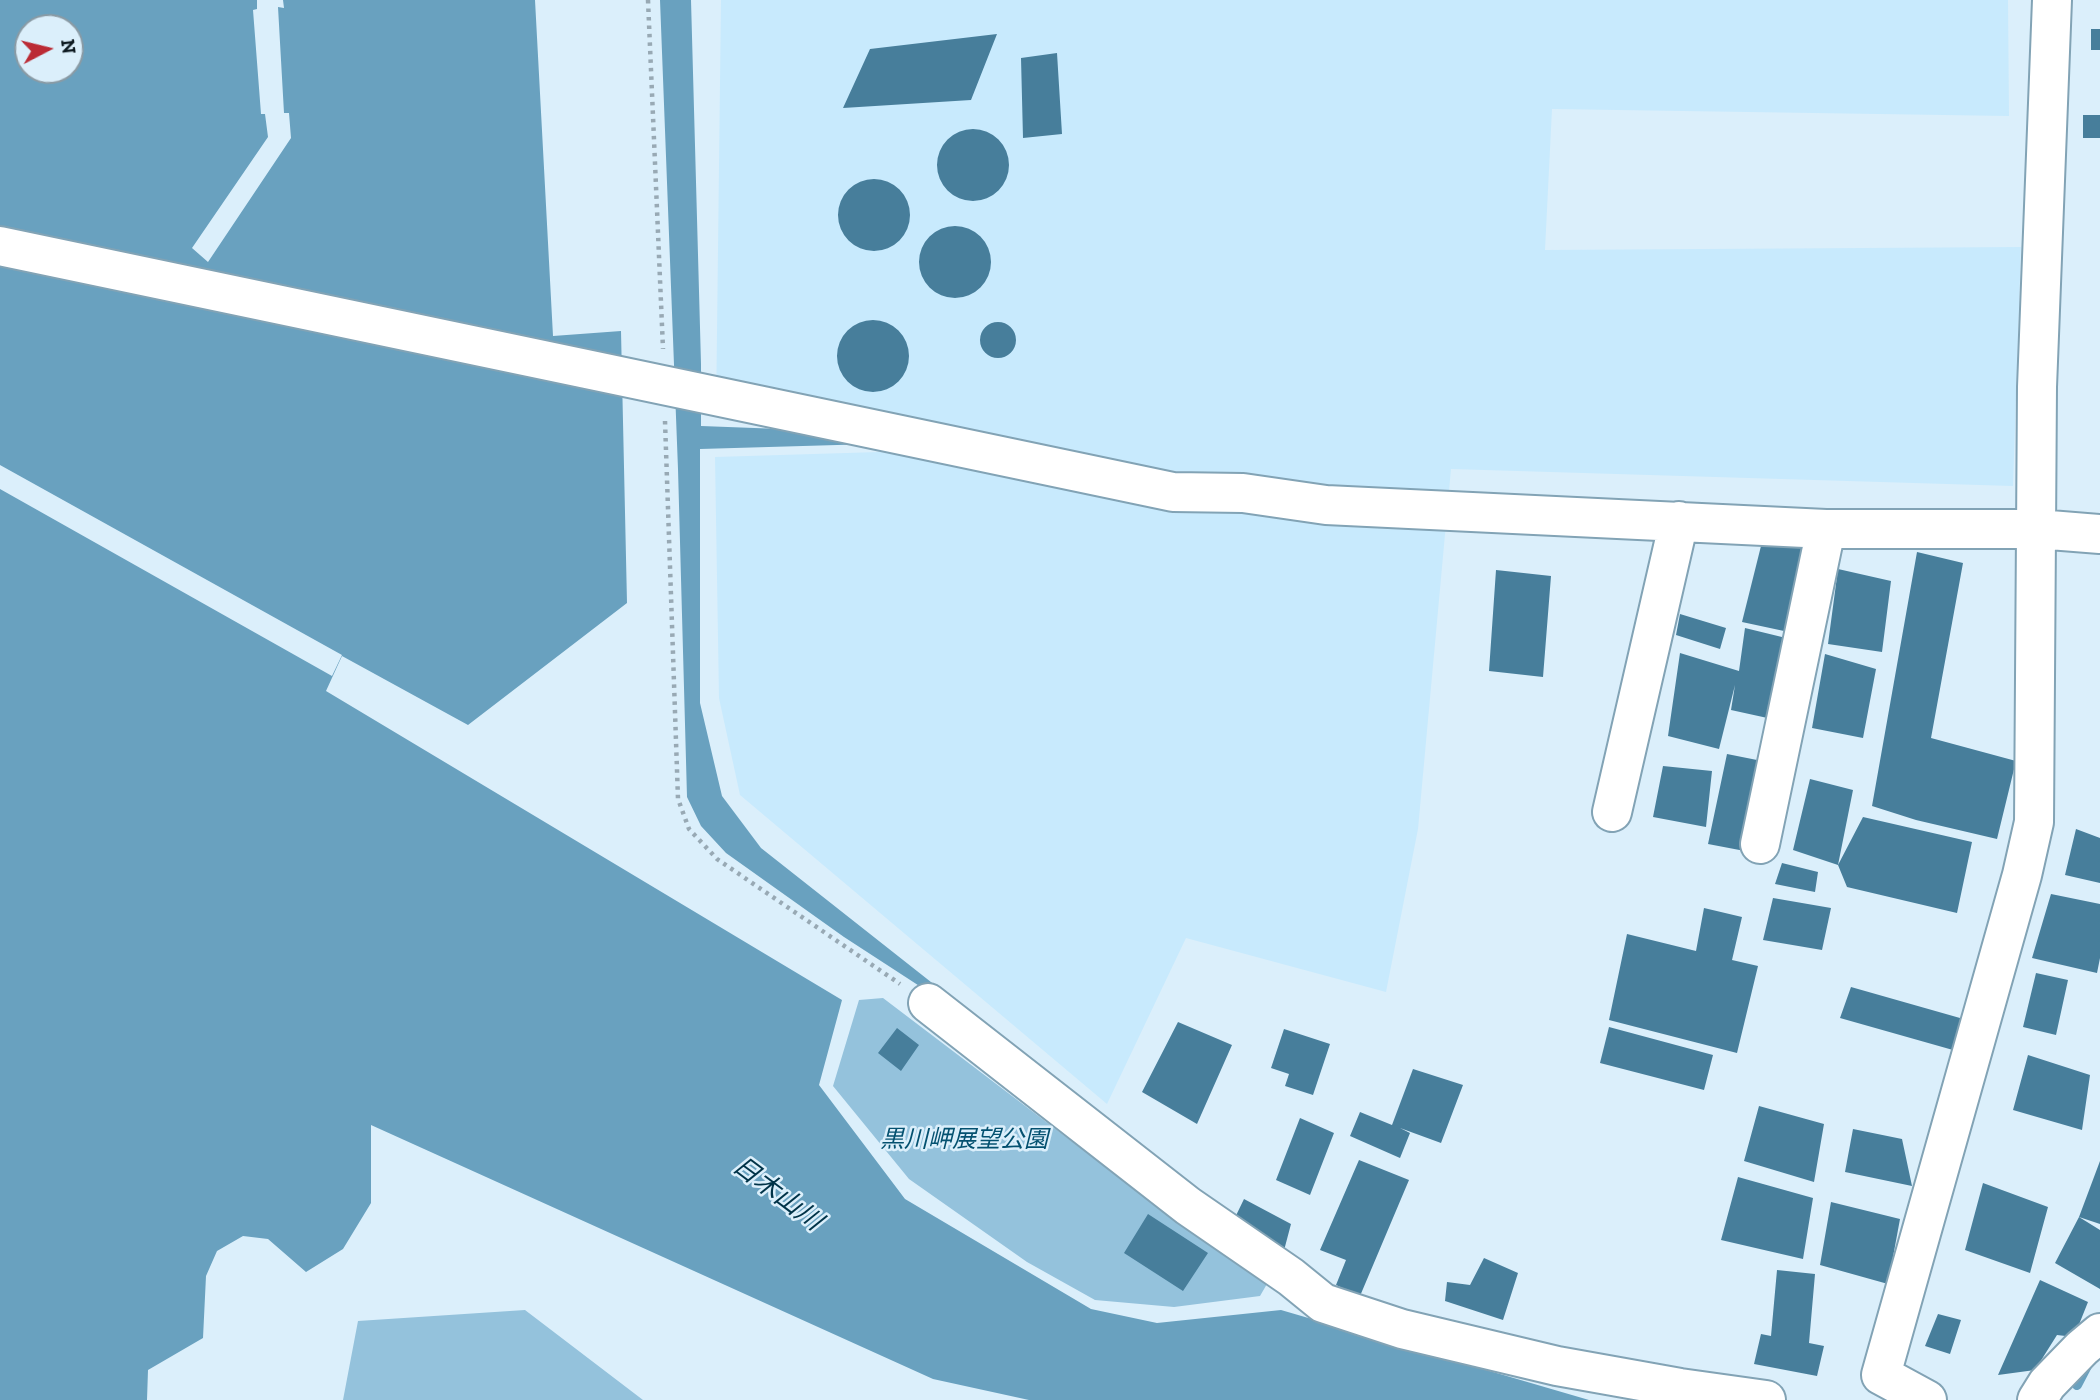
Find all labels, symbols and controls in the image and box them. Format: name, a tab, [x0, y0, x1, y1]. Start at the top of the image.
north arrow	[14, 14, 84, 84]
text: N	[56, 38, 81, 55]
park label: 黒川岬展望公園	[880, 1126, 1048, 1154]
water label: 日木山川	[726, 1150, 828, 1238]

